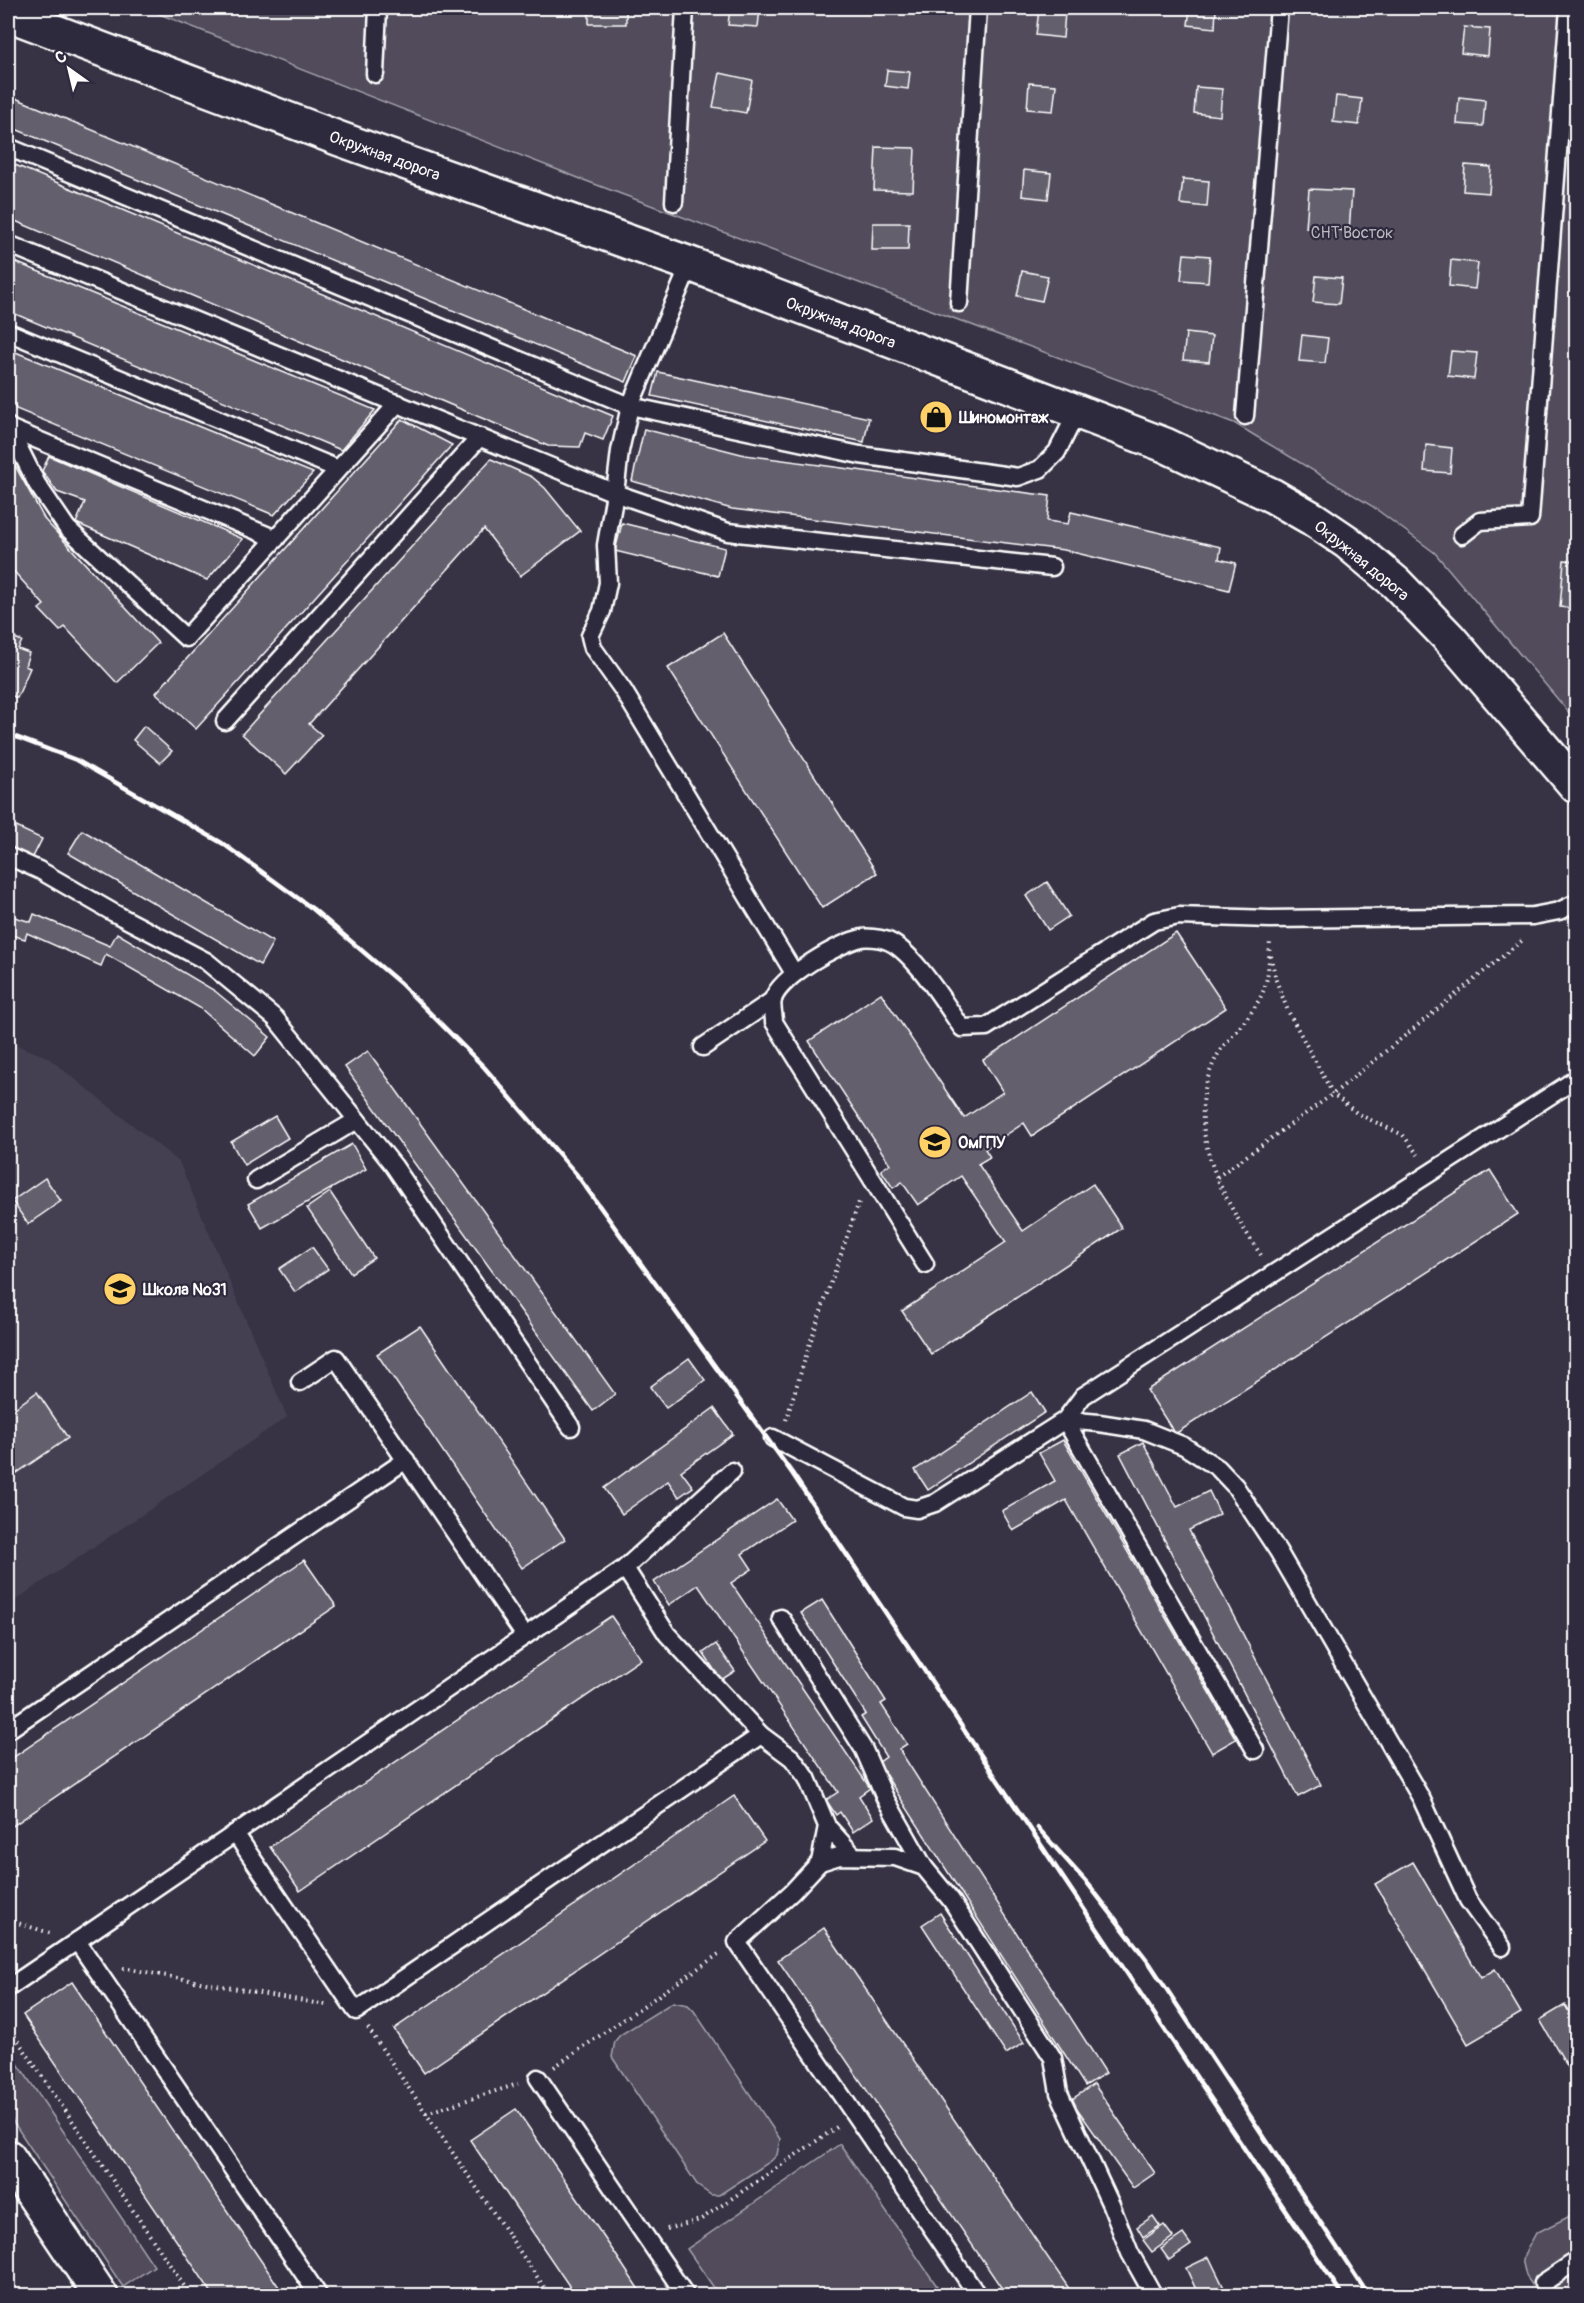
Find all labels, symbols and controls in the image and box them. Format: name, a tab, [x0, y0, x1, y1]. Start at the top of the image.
north arrow	[39, 39, 99, 99]
text: С	[51, 46, 71, 68]
street label: Окружная дорога	[326, 127, 443, 185]
park label: СНТ Восток	[1311, 223, 1393, 243]
street label: Окружная дорога	[783, 293, 899, 353]
shop icon: Шиномонтаж	[918, 399, 954, 435]
place label: Шиномонтаж	[958, 408, 1049, 428]
street label: Окружная дорога	[1310, 516, 1413, 605]
school or university icon: ОмГПУ	[917, 1124, 953, 1160]
place label: ОмГПУ	[958, 1133, 1006, 1153]
school or university icon: Школа №31	[102, 1271, 138, 1307]
place label: Школа №31	[142, 1280, 227, 1300]

